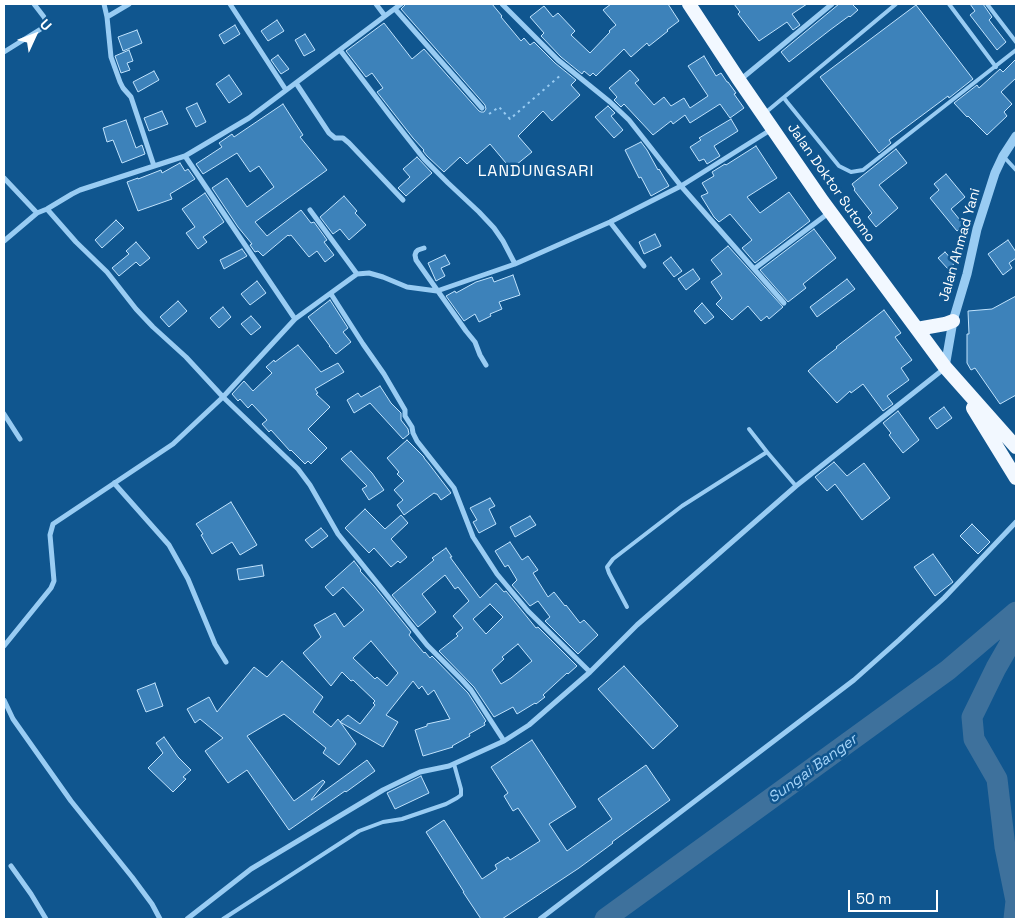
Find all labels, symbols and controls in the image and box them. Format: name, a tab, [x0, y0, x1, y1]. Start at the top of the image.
north arrow	[10, 10, 60, 60]
text: U	[36, 15, 56, 34]
street label: Jalan Doktor Sutomo	[784, 120, 878, 246]
district label: LANDUNGSARI	[476, 162, 596, 182]
street label: Jalan Ahmad Yani	[936, 186, 984, 304]
water label: Sungai Banger	[765, 731, 861, 807]
scale bar	[850, 880, 940, 912]
text: 50 m	[856, 889, 891, 908]

